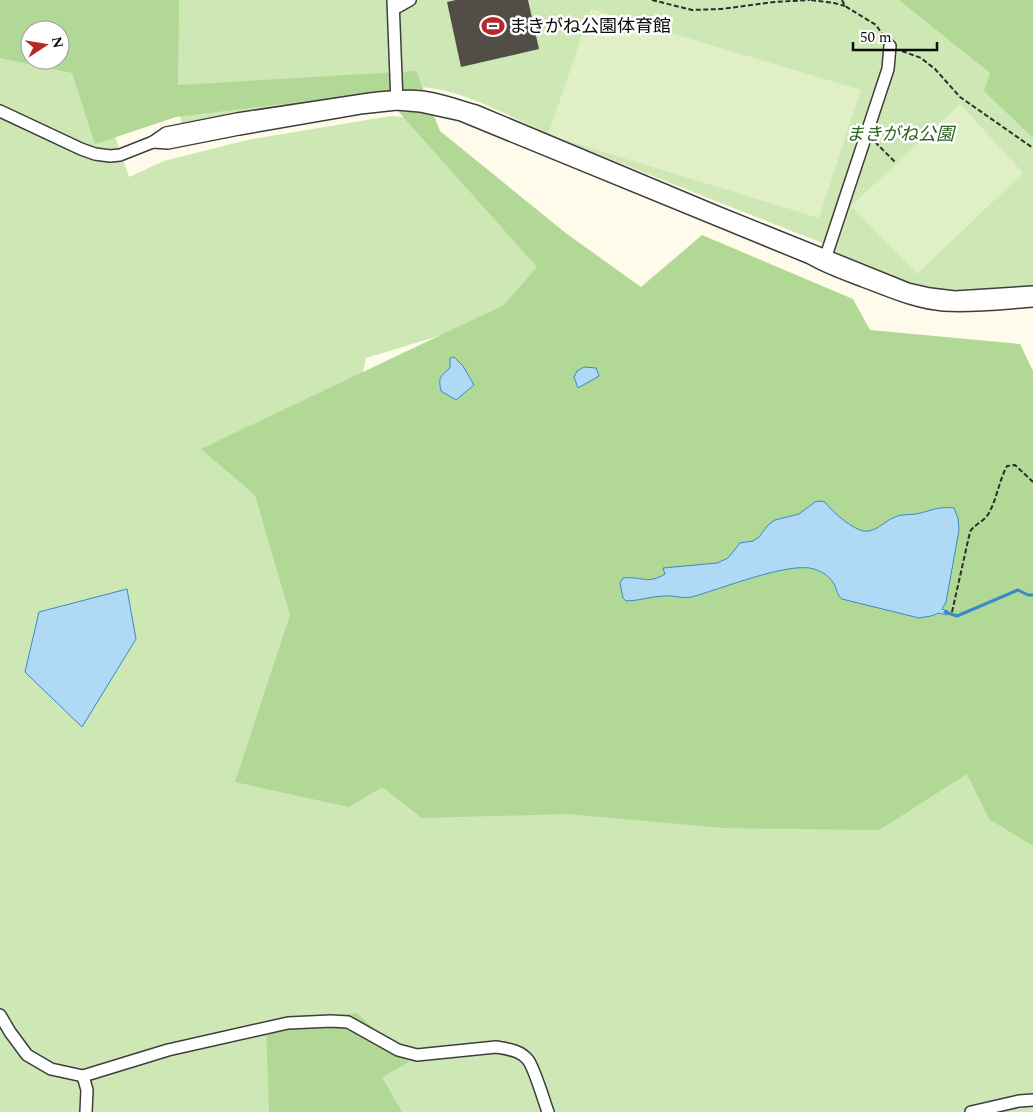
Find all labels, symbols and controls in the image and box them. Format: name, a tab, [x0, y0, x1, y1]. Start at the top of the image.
sports icon: まきがね公園体育館	[480, 13, 506, 39]
place label: まきがね公園体育館	[509, 13, 671, 40]
north arrow	[20, 20, 70, 70]
scale bar	[853, 20, 937, 52]
text: 50 m	[860, 26, 892, 49]
text: N	[46, 35, 69, 50]
park label: まきがね公園	[846, 121, 957, 148]

